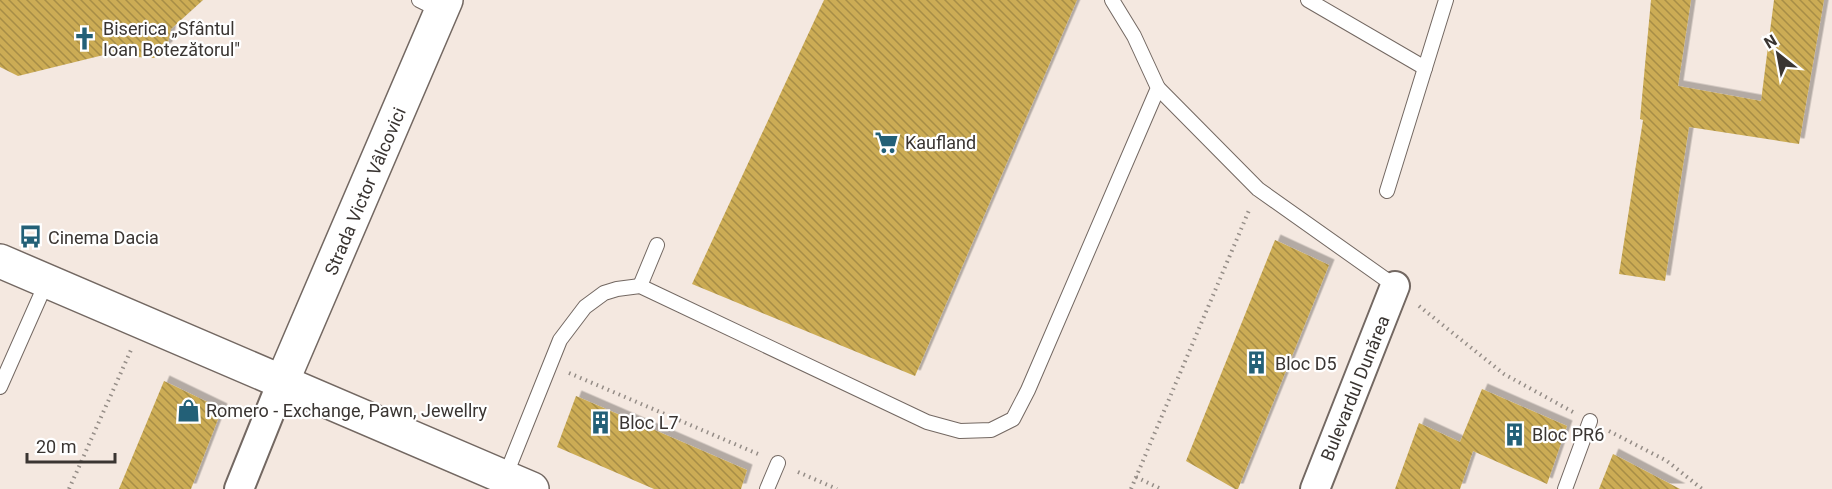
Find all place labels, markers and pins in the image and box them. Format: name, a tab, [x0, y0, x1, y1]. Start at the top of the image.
place label: Biserica „Sfântul Ioan Botezătorul"	[103, 18, 240, 60]
church icon: Biserica „Sfântul Ioan Botezătorul"	[72, 25, 98, 51]
supermarket icon: Kaufland	[874, 129, 900, 155]
place label: Kaufland	[905, 132, 976, 153]
bus stop icon: Cinema Dacia	[17, 224, 43, 250]
place label: Cinema Dacia	[48, 227, 159, 248]
building icon: Bloc D5	[1244, 350, 1270, 376]
place label: Bloc D5	[1275, 353, 1337, 374]
shop icon: Romero - Exchange, Pawn, Jewellry	[175, 397, 201, 423]
place label: Romero - Exchange, Pawn, Jewellry	[206, 400, 488, 421]
building icon: Bloc L7	[588, 409, 614, 435]
place label: Bloc L7	[619, 412, 679, 433]
building icon: Bloc PR6	[1501, 421, 1527, 447]
place label: Bloc PR6	[1532, 424, 1604, 445]

